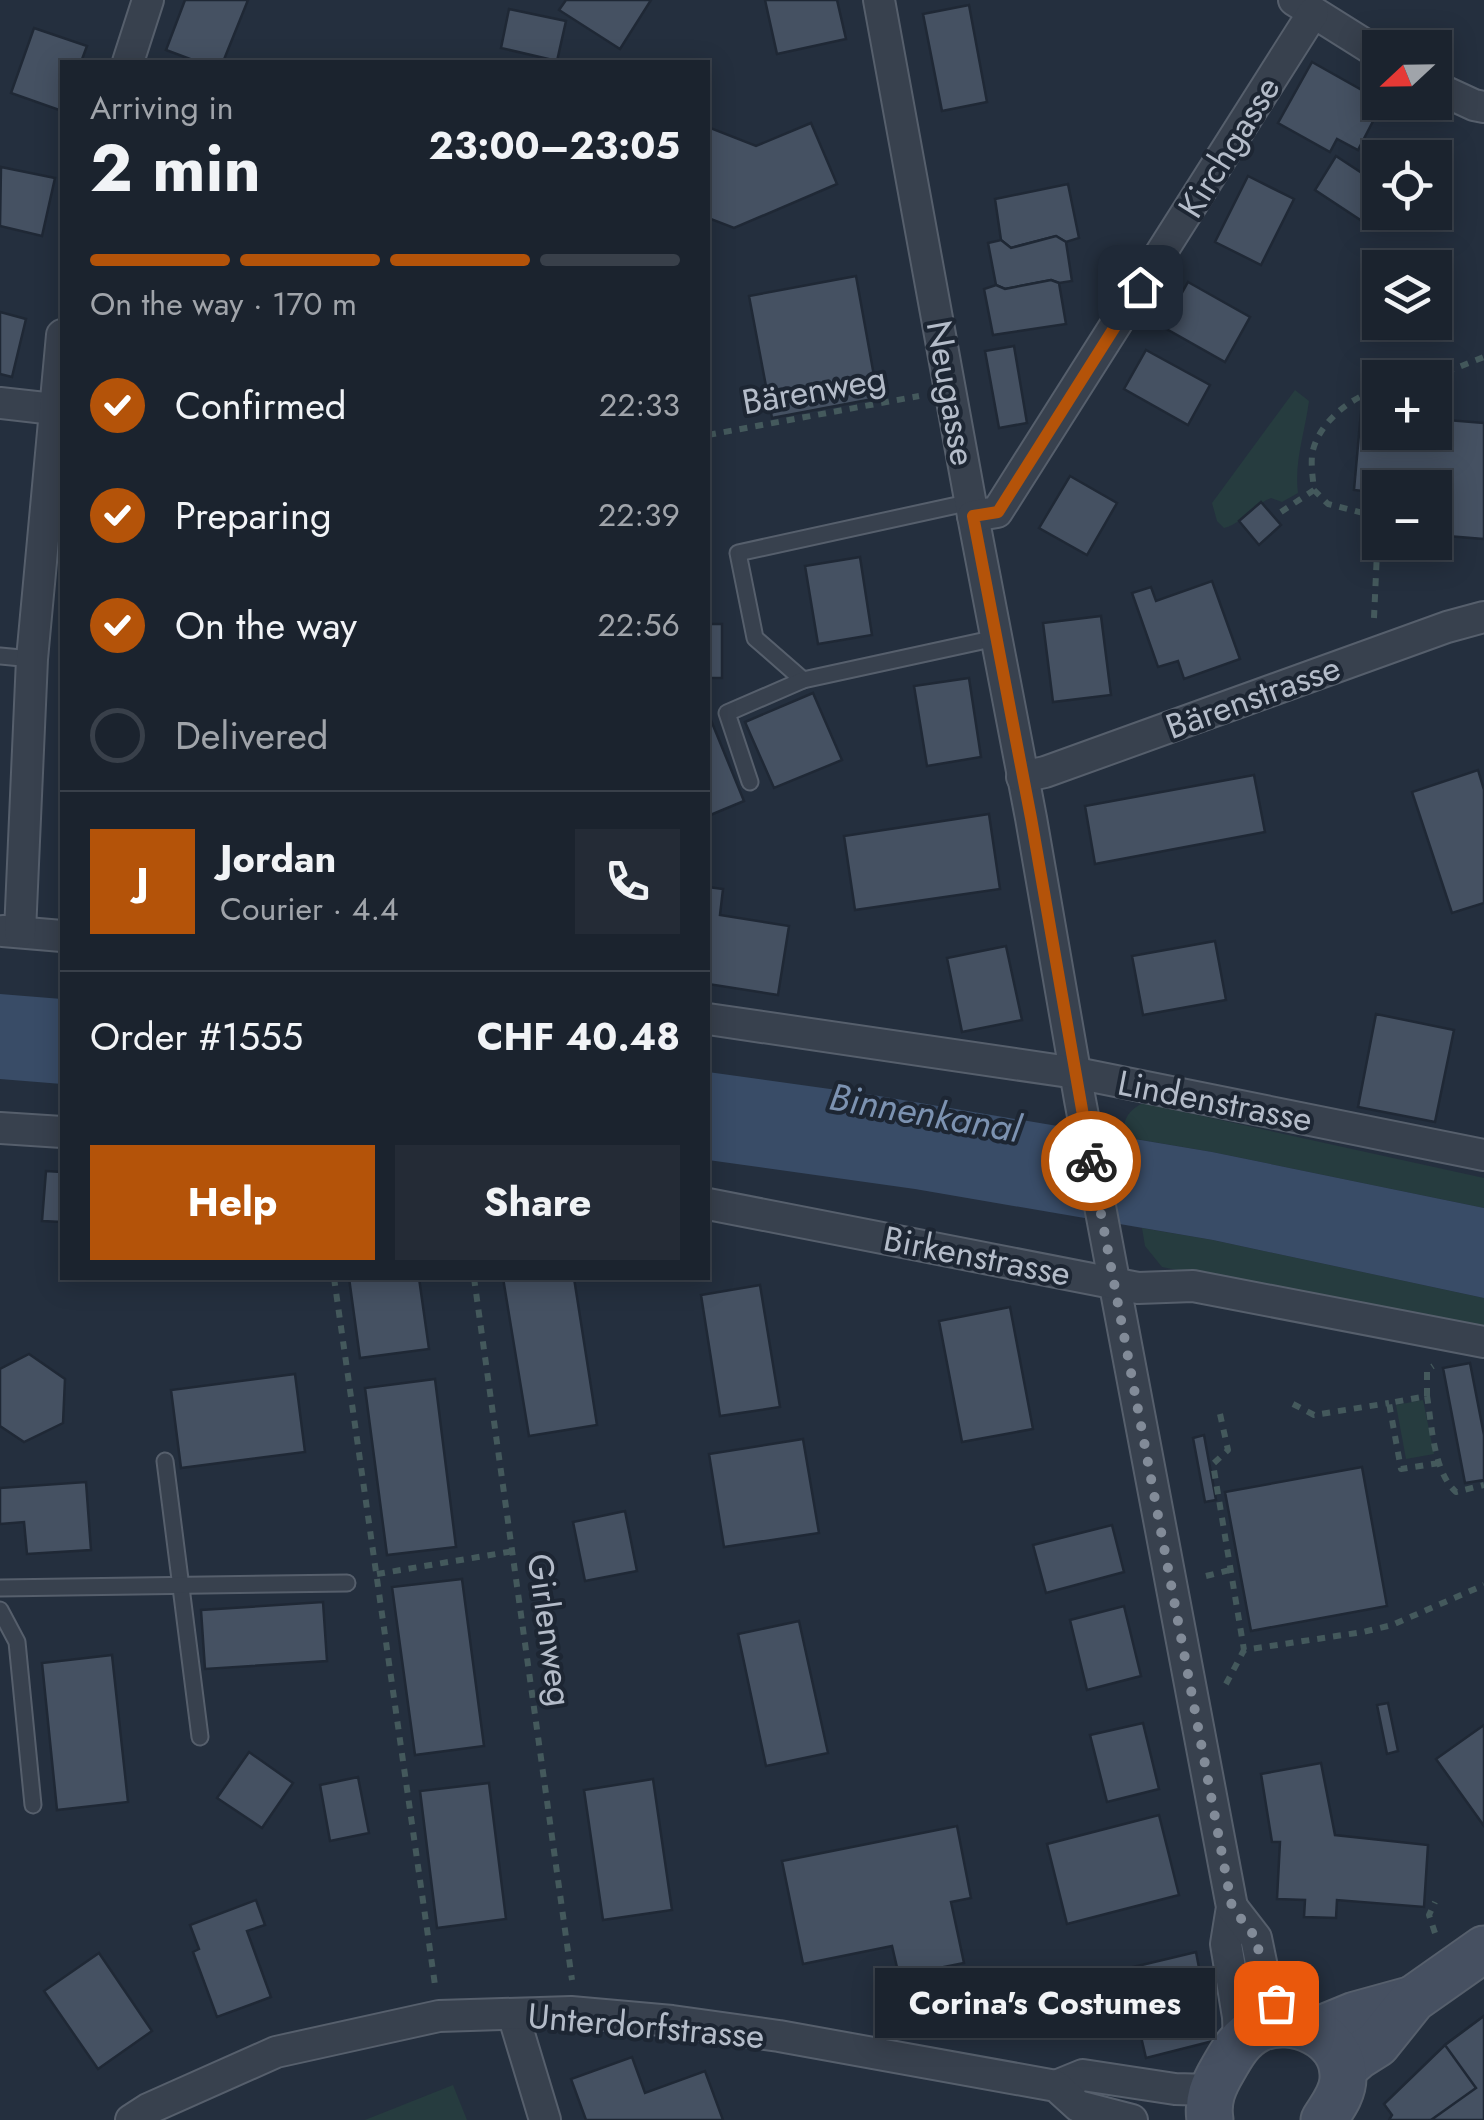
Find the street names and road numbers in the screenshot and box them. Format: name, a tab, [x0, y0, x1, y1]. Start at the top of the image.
street label: Kirchgasse	[1166, 67, 1292, 227]
street label: Neugasse	[914, 316, 988, 470]
street label: Bärenweg	[738, 353, 890, 427]
street label: Bärenstrasse	[1159, 642, 1347, 752]
street label: Lindenstrasse	[1113, 1058, 1317, 1144]
street label: Birkenstrasse	[879, 1213, 1075, 1299]
street label: Girlenweg	[515, 1550, 585, 1710]
street label: Unterdorfstrasse	[526, 1991, 766, 2061]

